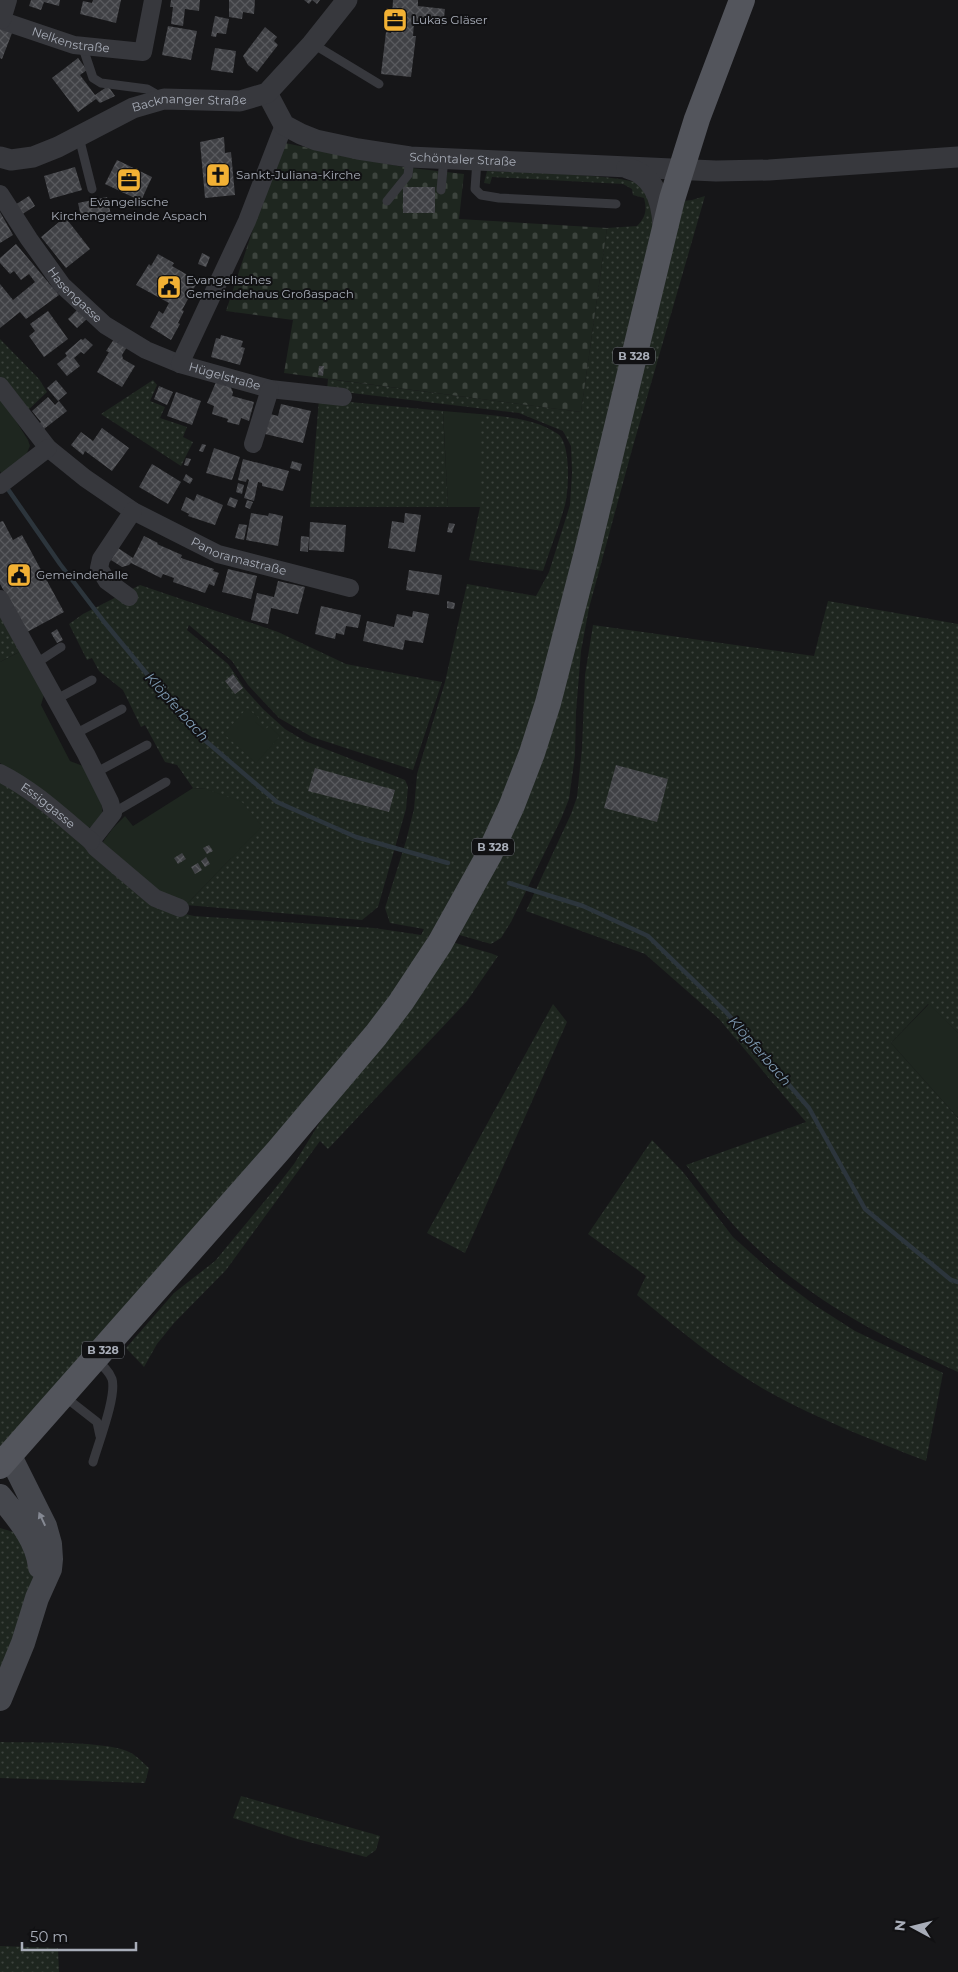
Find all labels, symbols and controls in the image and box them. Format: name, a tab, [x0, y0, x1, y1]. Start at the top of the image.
office icon: Lukas Gläser	[382, 7, 408, 33]
place label: Lukas Gläser	[412, 12, 488, 27]
street label: Nelkenstraße	[30, 23, 111, 56]
street label: Backnanger Straße	[130, 91, 248, 115]
street label: Schöntaler Straße	[409, 149, 517, 169]
church icon: Sankt-Juliana-Kirche	[205, 162, 231, 188]
office icon: Evangelische Kirchengemeinde Aspach	[116, 167, 142, 193]
place label: Sankt-Juliana-Kirche	[236, 167, 361, 182]
place label: Evangelische Kirchengemeinde Aspach	[51, 194, 207, 223]
street label: Hasengasse	[44, 264, 106, 326]
place label: Evangelisches Gemeindehaus Großaspach	[186, 272, 354, 301]
public building icon: Evangelisches Gemeindehaus Großaspach	[156, 274, 182, 300]
road number: B 328	[613, 348, 655, 364]
street label: Hügelstraße	[187, 359, 262, 393]
street label: Panoramastraße	[189, 534, 288, 578]
public building icon: Gemeindehalle	[6, 562, 32, 588]
place label: Gemeindehalle	[36, 567, 128, 582]
water label: Klöpferbach	[141, 669, 213, 745]
street label: Essiggasse	[18, 779, 79, 831]
road number: B 328	[472, 839, 514, 856]
water label: Klöpferbach	[725, 1012, 795, 1090]
road number: B 328	[82, 1342, 124, 1358]
one-way arrow	[37, 1512, 45, 1526]
north arrow	[888, 1902, 938, 1952]
text: N	[890, 1919, 910, 1932]
scale bar	[22, 1920, 136, 1952]
text: 50 m	[30, 1927, 68, 1946]

